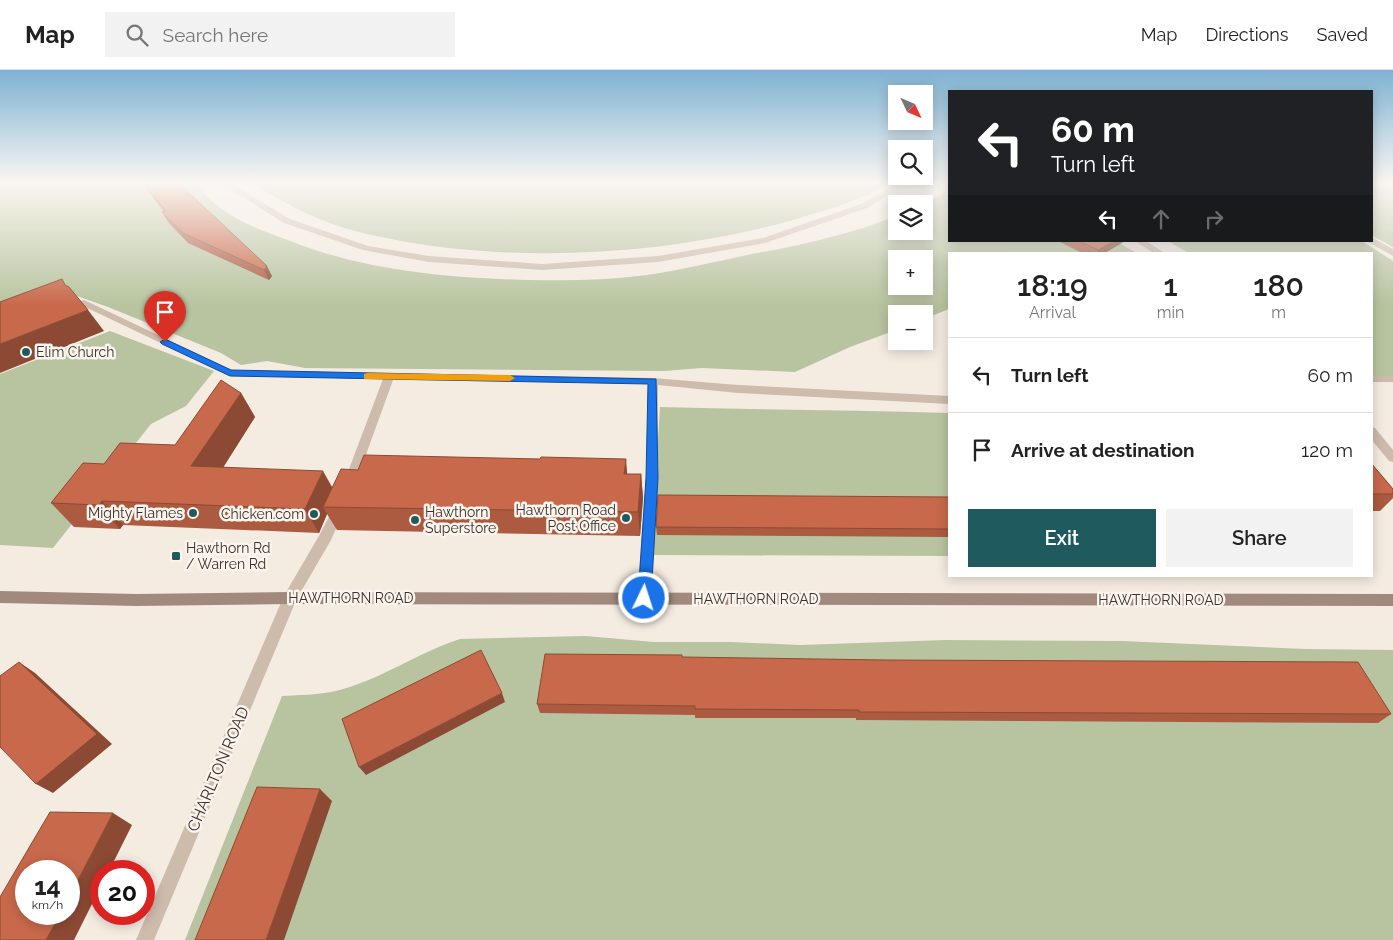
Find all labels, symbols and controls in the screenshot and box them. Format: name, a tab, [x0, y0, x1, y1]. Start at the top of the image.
search box	[105, 12, 455, 57]
text: Map	[25, 20, 75, 49]
icon: search	[123, 21, 151, 49]
text: Search here	[163, 24, 268, 46]
text: Map	[1141, 24, 1177, 45]
text: Directions	[1205, 24, 1289, 45]
text: Saved	[1317, 24, 1368, 45]
north arrow	[888, 85, 932, 130]
map controls	[888, 85, 933, 350]
text: 60 m	[1051, 109, 1135, 150]
icon: left	[968, 110, 1033, 175]
button: search	[888, 140, 933, 185]
text: Turn left	[1051, 151, 1135, 177]
button: layers	[888, 195, 933, 240]
icon: left	[1094, 205, 1122, 233]
icon: ahead	[1147, 205, 1175, 233]
icon: right	[1200, 205, 1228, 233]
button: +	[888, 250, 933, 295]
text: 18:19	[1017, 268, 1088, 303]
text: 1	[1163, 268, 1178, 303]
text: 180	[1253, 268, 1304, 303]
pin	[144, 291, 186, 342]
icon: arrive	[151, 298, 179, 326]
text: Arrival	[1029, 303, 1076, 322]
text: min	[1157, 303, 1184, 322]
text: m	[1271, 303, 1286, 322]
button: −	[888, 305, 933, 350]
place label: Elim Church	[36, 344, 114, 360]
marker: Elim Church	[20, 346, 32, 358]
icon: left	[968, 361, 996, 389]
text: Turn left	[1011, 364, 1088, 386]
text: 60 m	[1308, 364, 1353, 386]
icon: arrive	[968, 436, 996, 464]
text: Arrive at destination	[1011, 439, 1195, 461]
text: 120 m	[1301, 439, 1353, 461]
place label: Hawthorn Road Post Office	[516, 502, 616, 534]
place label: Hawthorn Superstore	[425, 504, 496, 536]
place label: Mighty Flames	[88, 505, 183, 521]
place label: Chicken.com	[221, 506, 304, 522]
marker: Mighty Flames	[187, 507, 199, 519]
marker: Chicken.com	[308, 508, 320, 520]
button: Exit	[968, 509, 1156, 567]
button: Share	[1166, 509, 1353, 567]
marker: Hawthorn Road Post Office	[620, 512, 632, 524]
marker: Hawthorn Superstore	[409, 514, 421, 526]
place label: Hawthorn Rd / Warren Rd	[186, 540, 271, 572]
marker: Hawthorn Rd / Warren Rd	[170, 550, 182, 562]
position arrow	[617, 571, 669, 623]
street label: HAWTHORN ROAD	[288, 590, 414, 606]
street label: HAWTHORN ROAD	[693, 591, 819, 607]
street label: HAWTHORN ROAD	[1098, 592, 1224, 608]
street label: CHARLTON ROAD	[183, 704, 253, 834]
speed limit sign: 20	[90, 860, 155, 925]
text: 14	[34, 871, 61, 901]
text: km/h	[32, 898, 63, 912]

